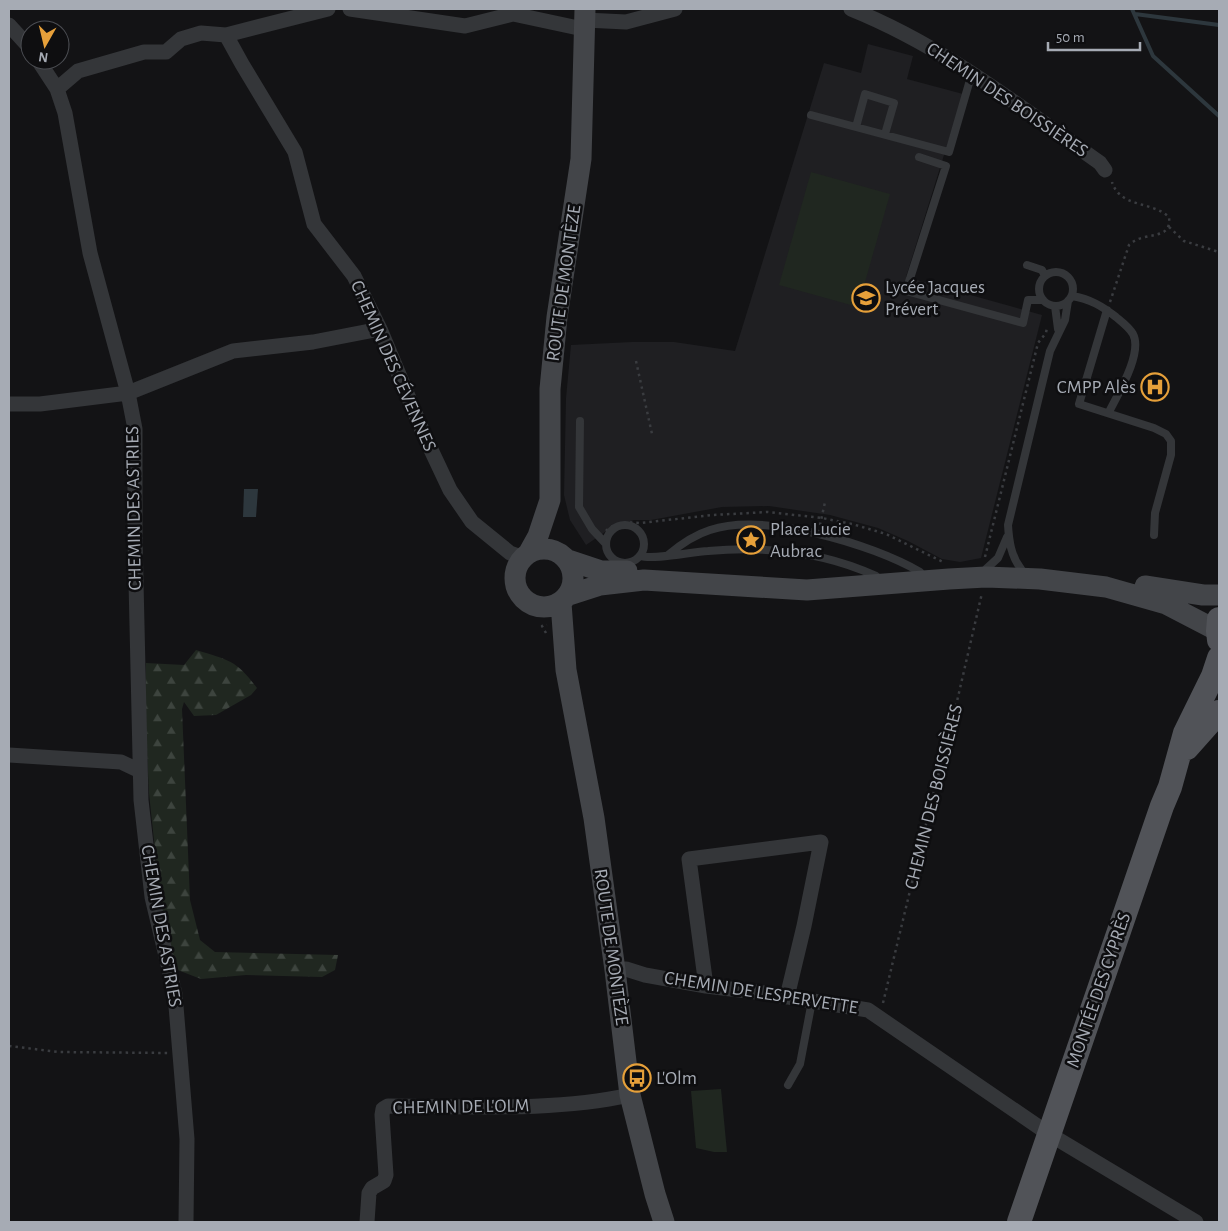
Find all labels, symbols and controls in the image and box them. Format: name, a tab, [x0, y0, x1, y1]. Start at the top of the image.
north arrow	[20, 20, 70, 70]
scale bar	[1048, 20, 1140, 52]
text: 50 m	[1056, 30, 1085, 45]
street label: CHEMIN DES BOISSIÈRES	[923, 37, 1092, 161]
text: N	[38, 49, 49, 64]
street label: ROUTE DE MONTÈZE	[542, 203, 584, 363]
street label: CHEMIN DES CÉVENNES	[347, 277, 441, 454]
place label: Lycée Jacques Prévert	[885, 278, 985, 319]
school or university icon: Lycée Jacques Prévert	[851, 283, 881, 313]
hospital icon: CMPP Alès	[1140, 372, 1170, 402]
place label: CMPP Alès	[1057, 378, 1136, 397]
street label: CHEMIN DES ASTRIES	[123, 426, 145, 590]
place label: Place Lucie Aubrac	[770, 520, 851, 561]
place icon: Place Lucie Aubrac	[736, 525, 766, 555]
street label: CHEMIN DES BOISSIÈRES	[900, 702, 966, 891]
street label: CHEMIN DES ASTRIES	[137, 843, 185, 1009]
street label: ROUTE DE MONTÈZE	[591, 867, 633, 1027]
street label: MONTÉE DES CYPRÈS	[1062, 909, 1134, 1070]
street label: CHEMIN DE LESPERVETTE	[663, 968, 859, 1018]
bus stop icon: L'Olm	[622, 1063, 652, 1093]
place label: L'Olm	[656, 1069, 697, 1088]
street label: CHEMIN DE L'OLM	[393, 1096, 529, 1118]

